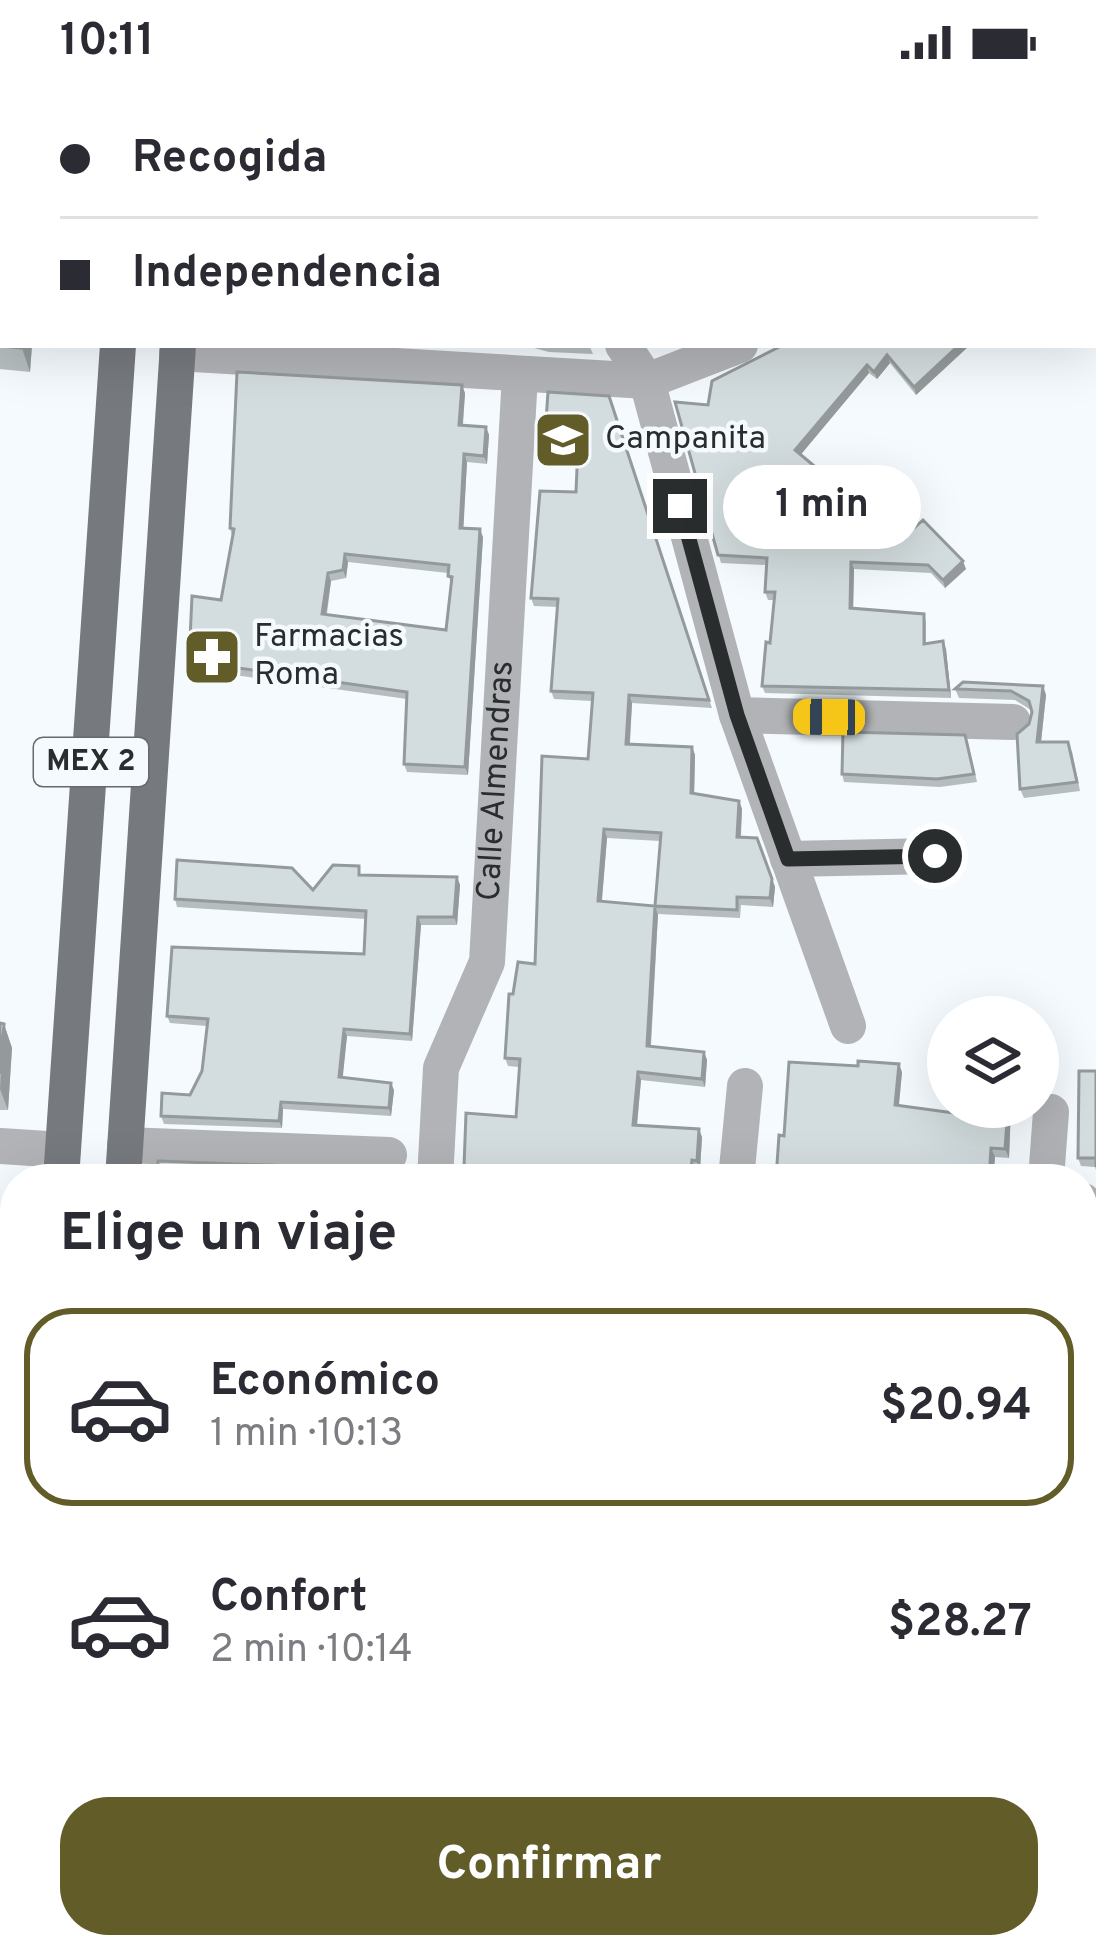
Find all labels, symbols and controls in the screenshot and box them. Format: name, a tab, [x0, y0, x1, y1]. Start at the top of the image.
text: 10:11	[60, 14, 155, 71]
text: Recogida	[132, 131, 327, 188]
text: Independencia	[132, 246, 442, 303]
school or university icon: Campanita	[532, 409, 594, 471]
place label: Campanita	[605, 419, 766, 461]
callout: 1 min	[722, 464, 920, 548]
route end	[653, 479, 707, 533]
text: 1 min	[775, 482, 869, 531]
place label: Farmacias Roma	[254, 617, 404, 697]
pharmacy icon: Farmacias Roma	[181, 626, 243, 688]
street label: Calle Almendras	[469, 660, 525, 902]
car	[793, 698, 865, 736]
road number: MEX 2	[34, 738, 148, 786]
route start	[908, 829, 962, 883]
map controls	[927, 996, 1059, 1128]
button: layers	[927, 996, 1059, 1128]
text: Elige un viaje	[60, 1201, 397, 1270]
icon: car	[66, 1353, 174, 1461]
text: Económico	[210, 1354, 440, 1411]
text: $20.94	[880, 1379, 1032, 1436]
text: 1 min · 10:13	[210, 1411, 403, 1460]
icon: car	[66, 1569, 174, 1677]
text: Confort	[210, 1570, 367, 1627]
text: $28.27	[888, 1595, 1032, 1652]
text: 2 min · 10:14	[210, 1627, 413, 1676]
button: Confirmar	[60, 1797, 1038, 1935]

